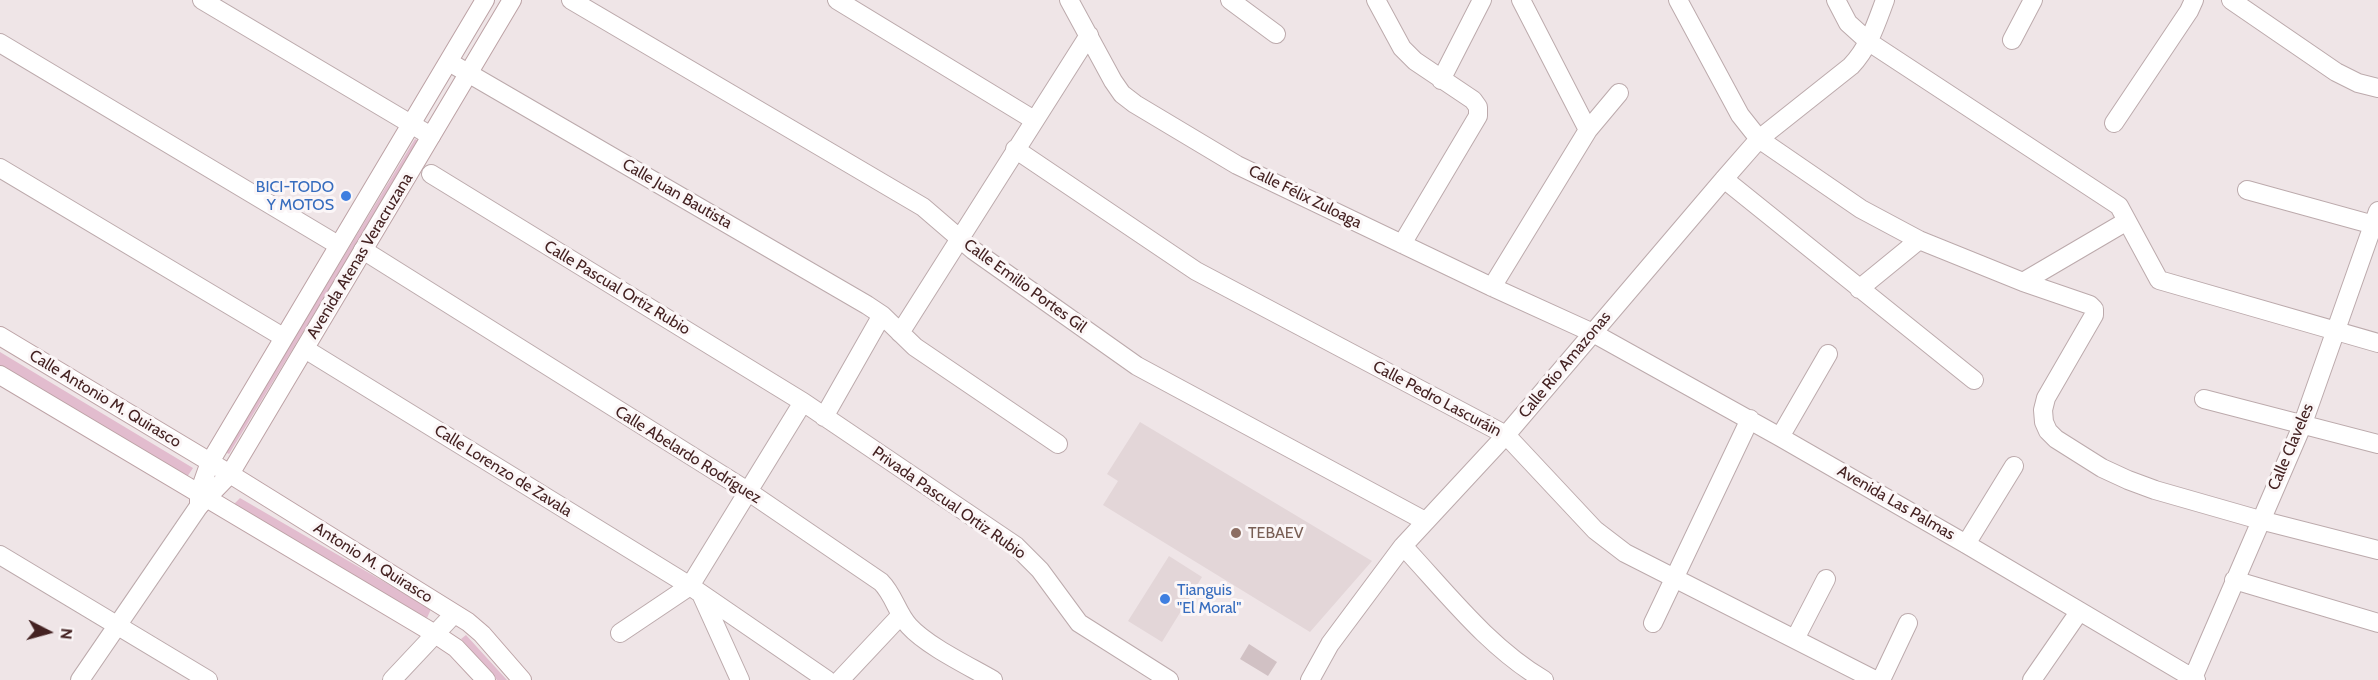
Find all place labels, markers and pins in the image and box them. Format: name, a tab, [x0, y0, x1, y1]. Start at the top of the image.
place label: BICI-TODO Y MOTOS	[256, 177, 334, 215]
marker: BICI-TODO Y MOTOS	[339, 189, 353, 203]
place label: TEBAEV	[1248, 523, 1303, 543]
marker: TEBAEV	[1229, 526, 1243, 540]
place label: Tianguis "El Moral"	[1177, 580, 1241, 618]
marker: Tianguis "El Moral"	[1158, 592, 1172, 606]

